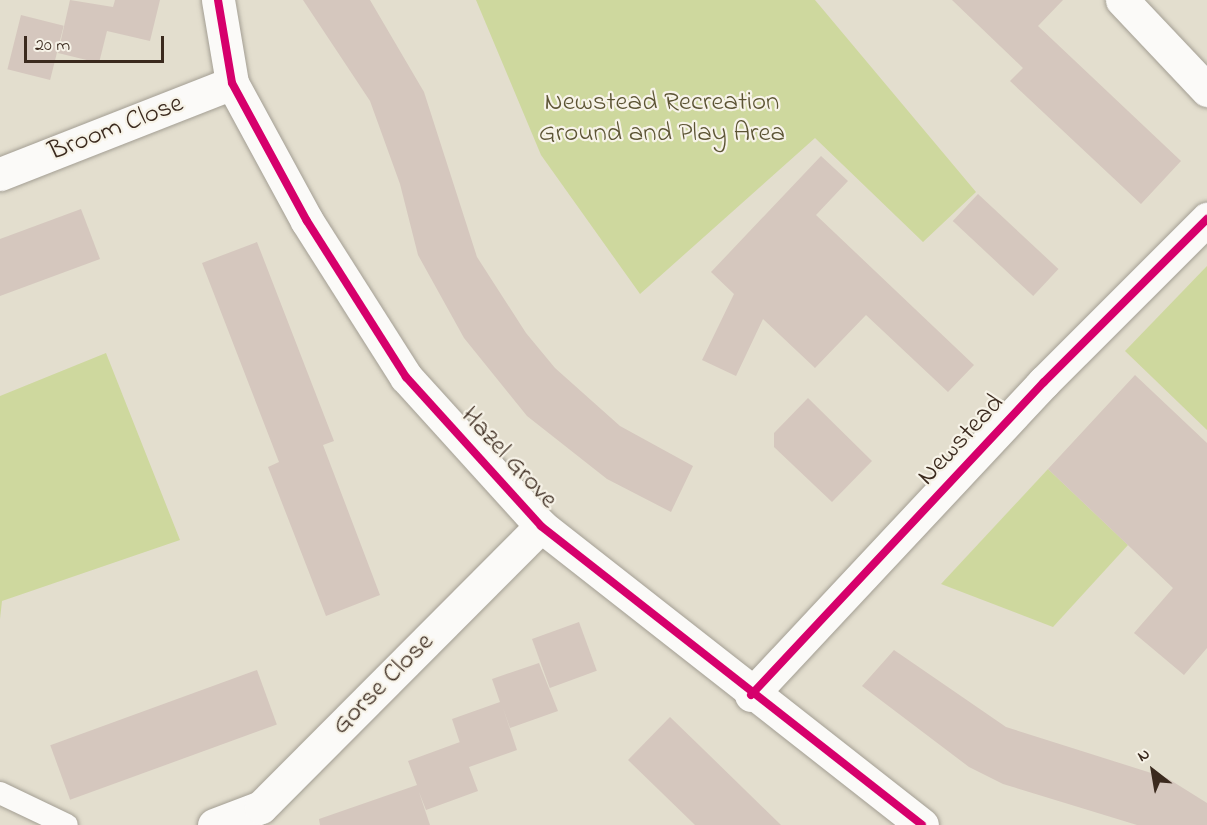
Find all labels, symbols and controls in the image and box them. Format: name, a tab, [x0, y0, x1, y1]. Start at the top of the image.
scale bar	[27, 24, 166, 62]
text: 20 m	[35, 33, 70, 59]
park label: Newstead Recreation Ground and Play Area	[539, 86, 785, 149]
street label: Broom Close	[44, 88, 188, 168]
street label: Newstead	[911, 388, 1011, 492]
street label: Hazel Grove	[454, 400, 564, 516]
street label: Gorse Close	[325, 626, 441, 742]
north arrow	[1123, 741, 1183, 801]
text: N	[1133, 743, 1155, 769]

